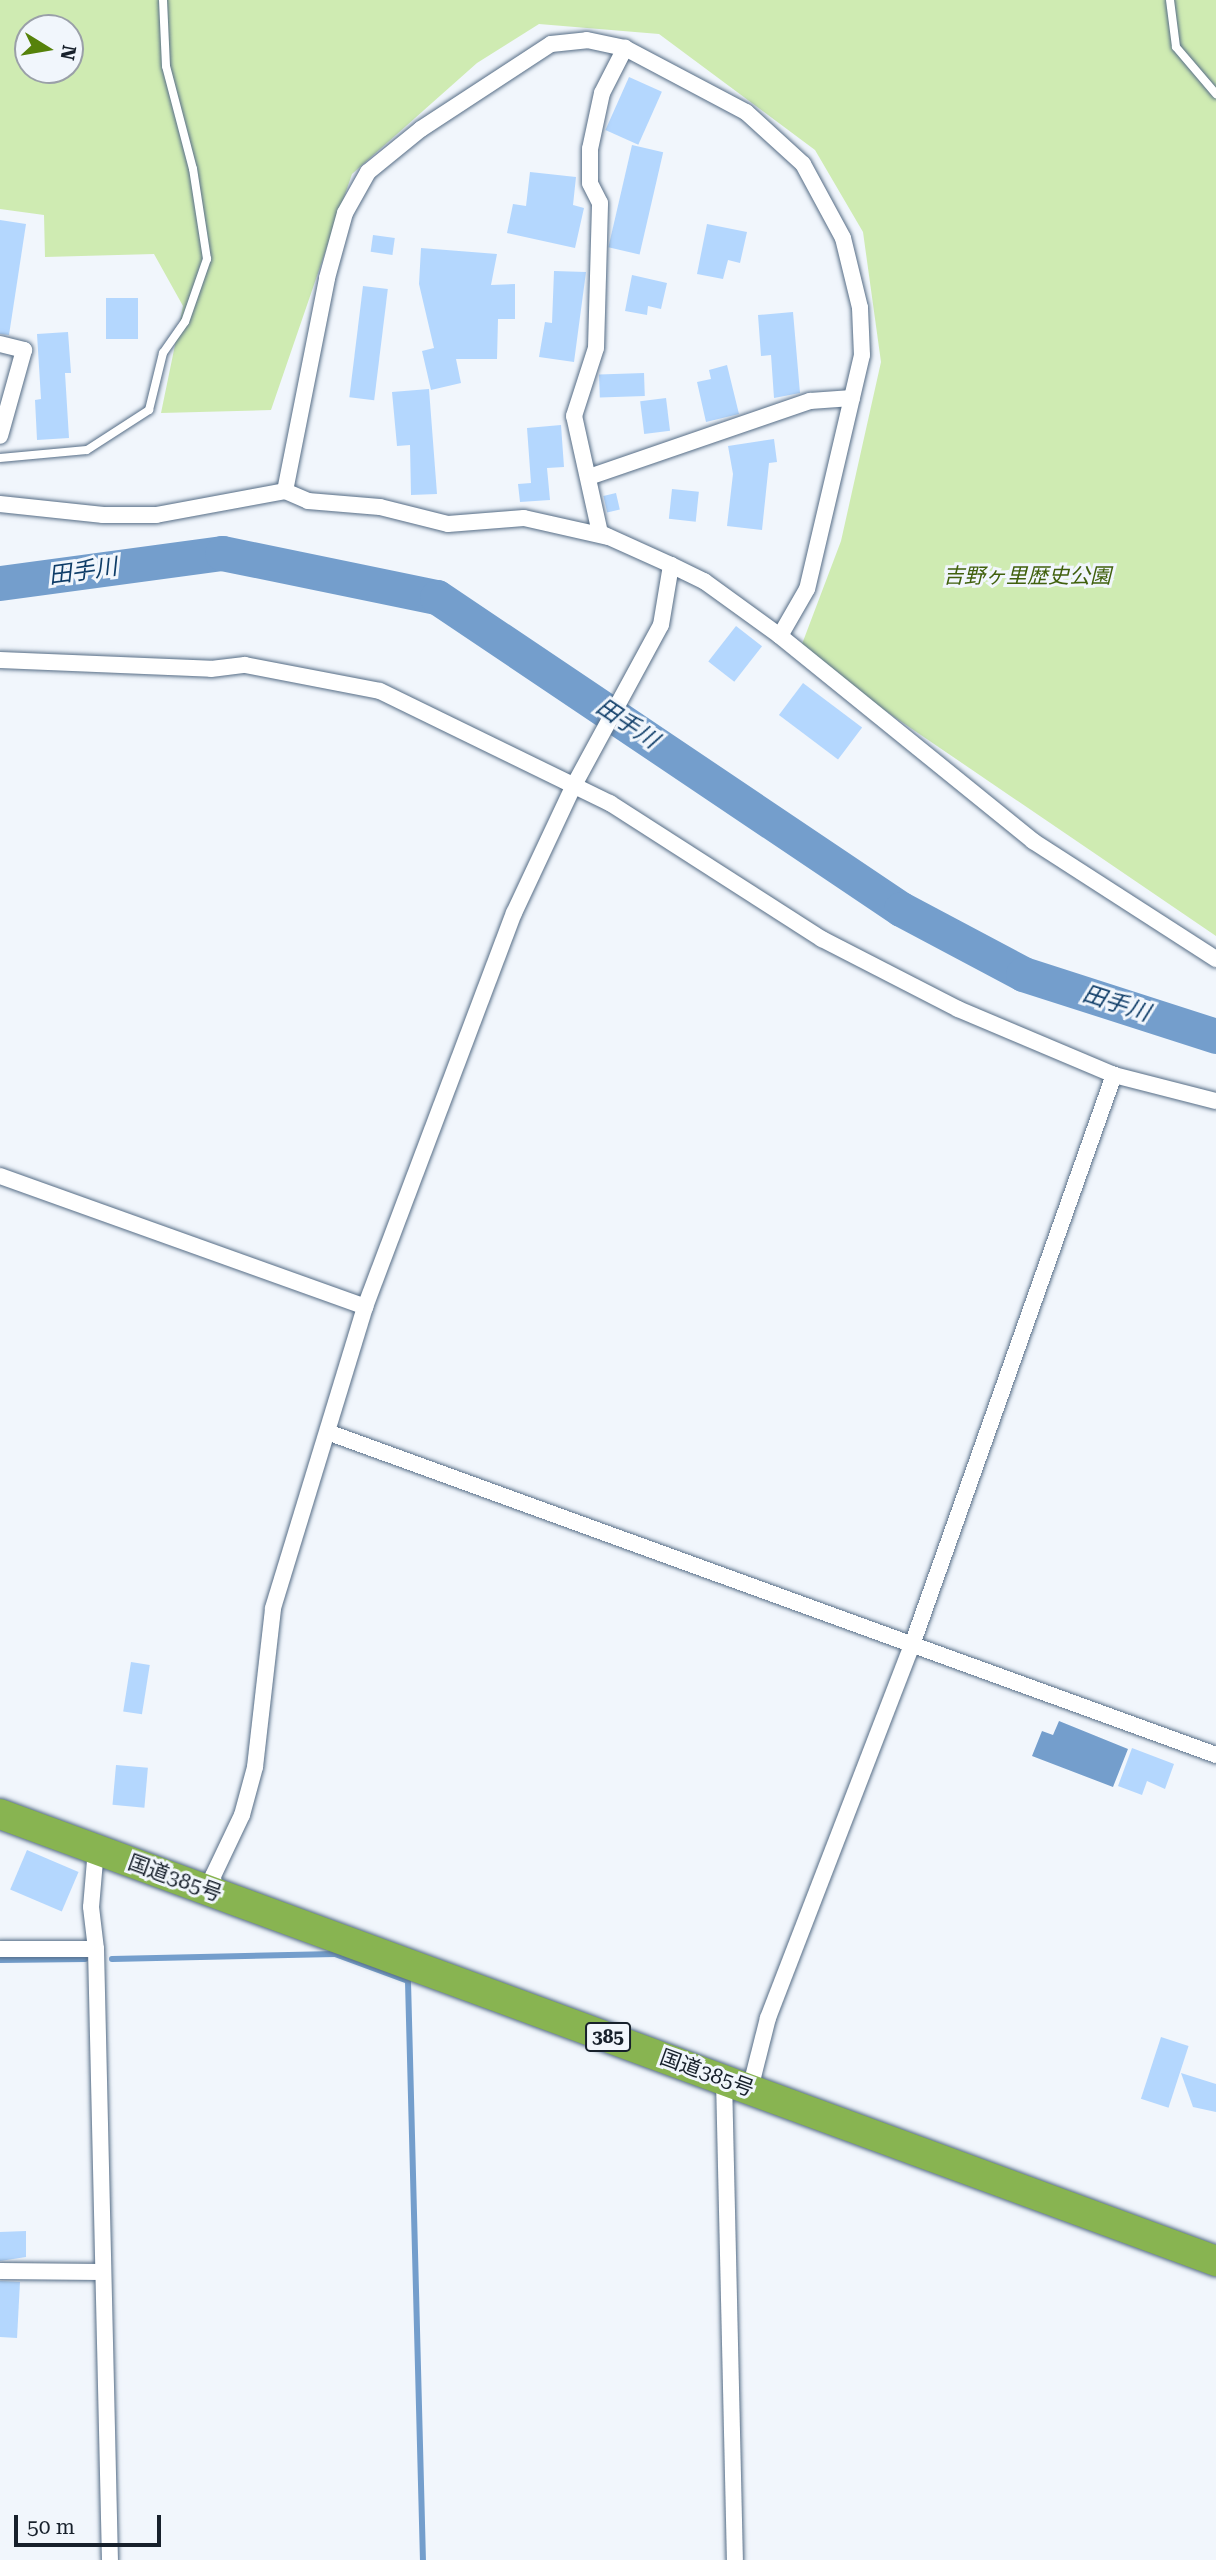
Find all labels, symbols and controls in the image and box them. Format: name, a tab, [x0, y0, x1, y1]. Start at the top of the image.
north arrow	[14, 14, 84, 84]
text: N	[55, 43, 81, 62]
water label: 田手川	[47, 554, 119, 590]
park label: 吉野ヶ里歴史公園	[943, 563, 1111, 589]
water label: 田手川	[591, 693, 663, 755]
water label: 田手川	[1079, 980, 1153, 1028]
street label: 国道385号	[125, 1849, 225, 1907]
road number: 385	[584, 2022, 632, 2052]
street label: 国道385号	[657, 2044, 757, 2102]
scale bar	[18, 2500, 164, 2544]
text: 50 m	[27, 2515, 75, 2539]

